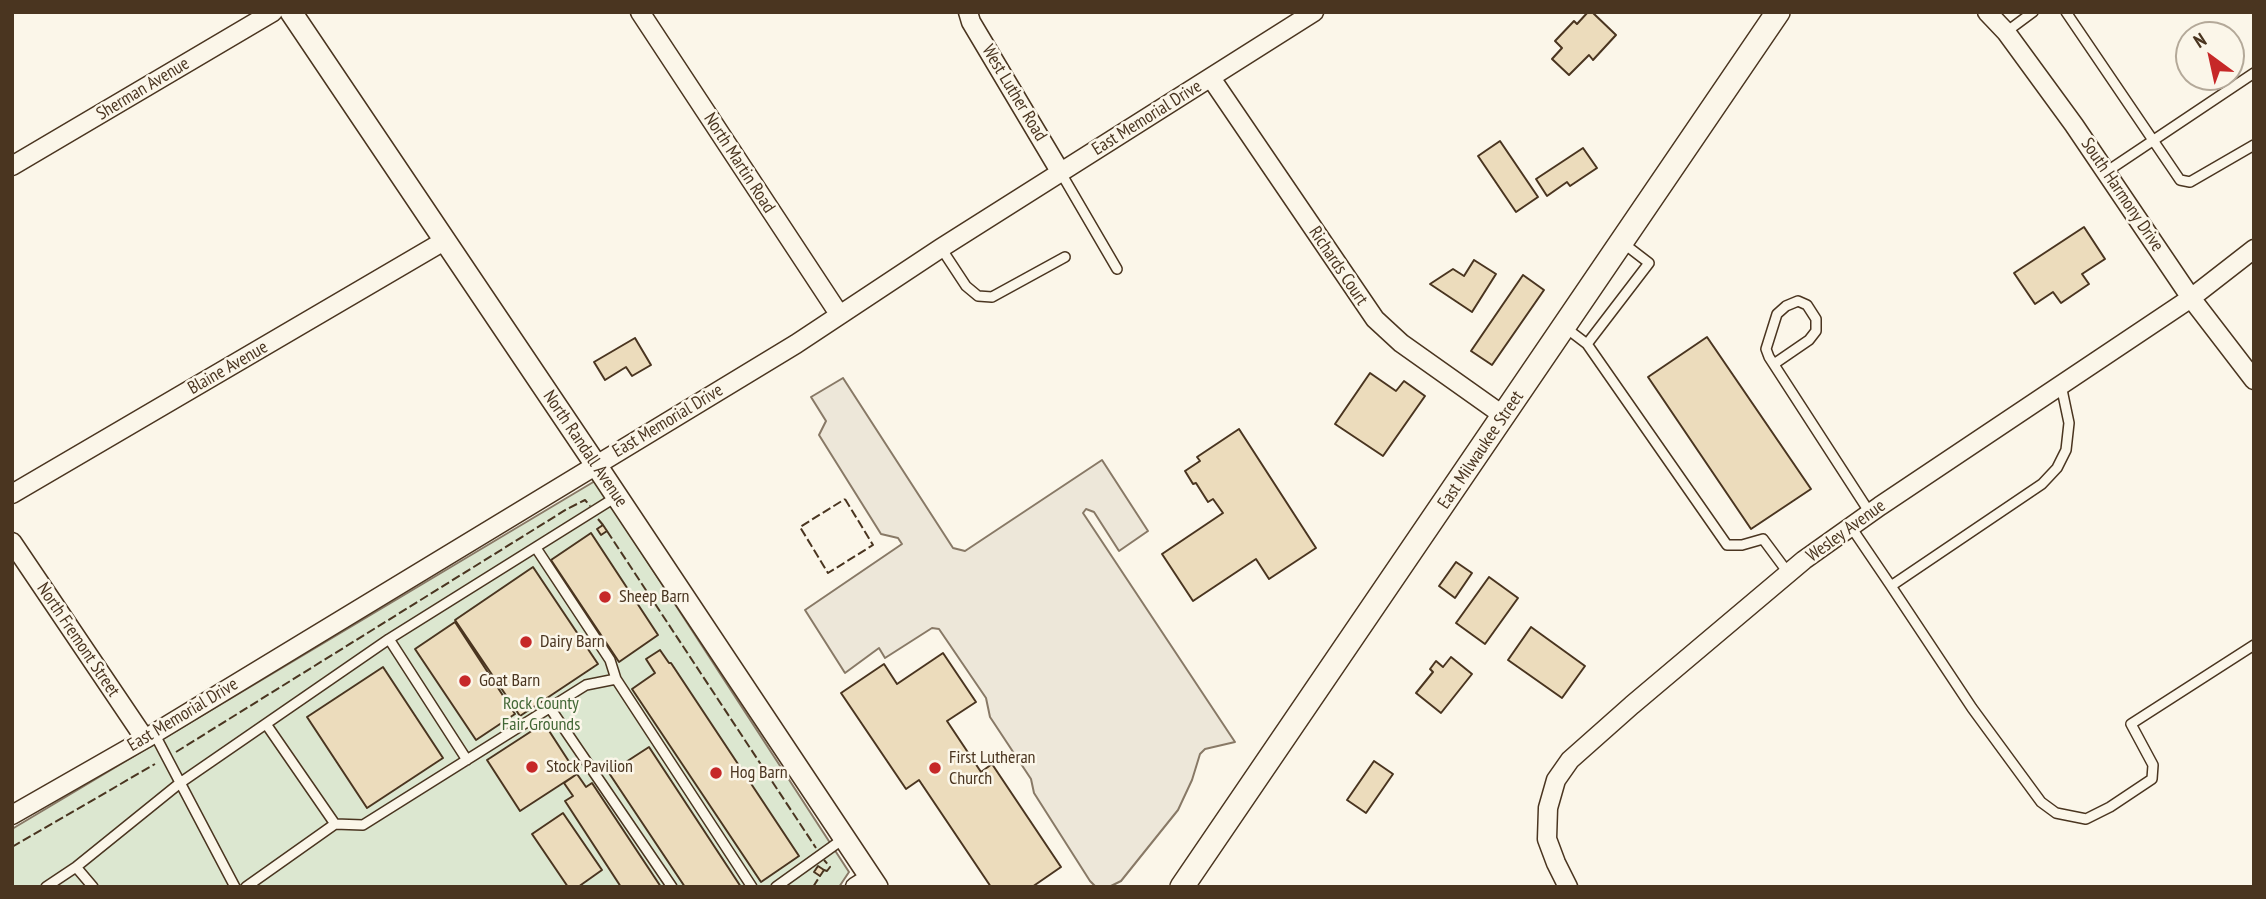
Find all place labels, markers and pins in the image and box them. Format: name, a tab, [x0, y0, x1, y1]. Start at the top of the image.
place label: Sheep Barn	[619, 586, 690, 608]
marker: Sheep Barn	[597, 589, 613, 605]
place label: Dairy Barn	[540, 631, 605, 653]
marker: Dairy Barn	[518, 634, 534, 650]
place label: Goat Barn	[479, 670, 540, 692]
marker: Goat Barn	[457, 673, 473, 689]
place label: First Lutheran Church	[949, 747, 1035, 790]
place label: Stock Pavilion	[546, 756, 633, 778]
marker: Stock Pavilion	[524, 759, 540, 775]
marker: First Lutheran Church	[927, 760, 943, 776]
place label: Hog Barn	[730, 762, 788, 784]
marker: Hog Barn	[708, 765, 724, 781]

